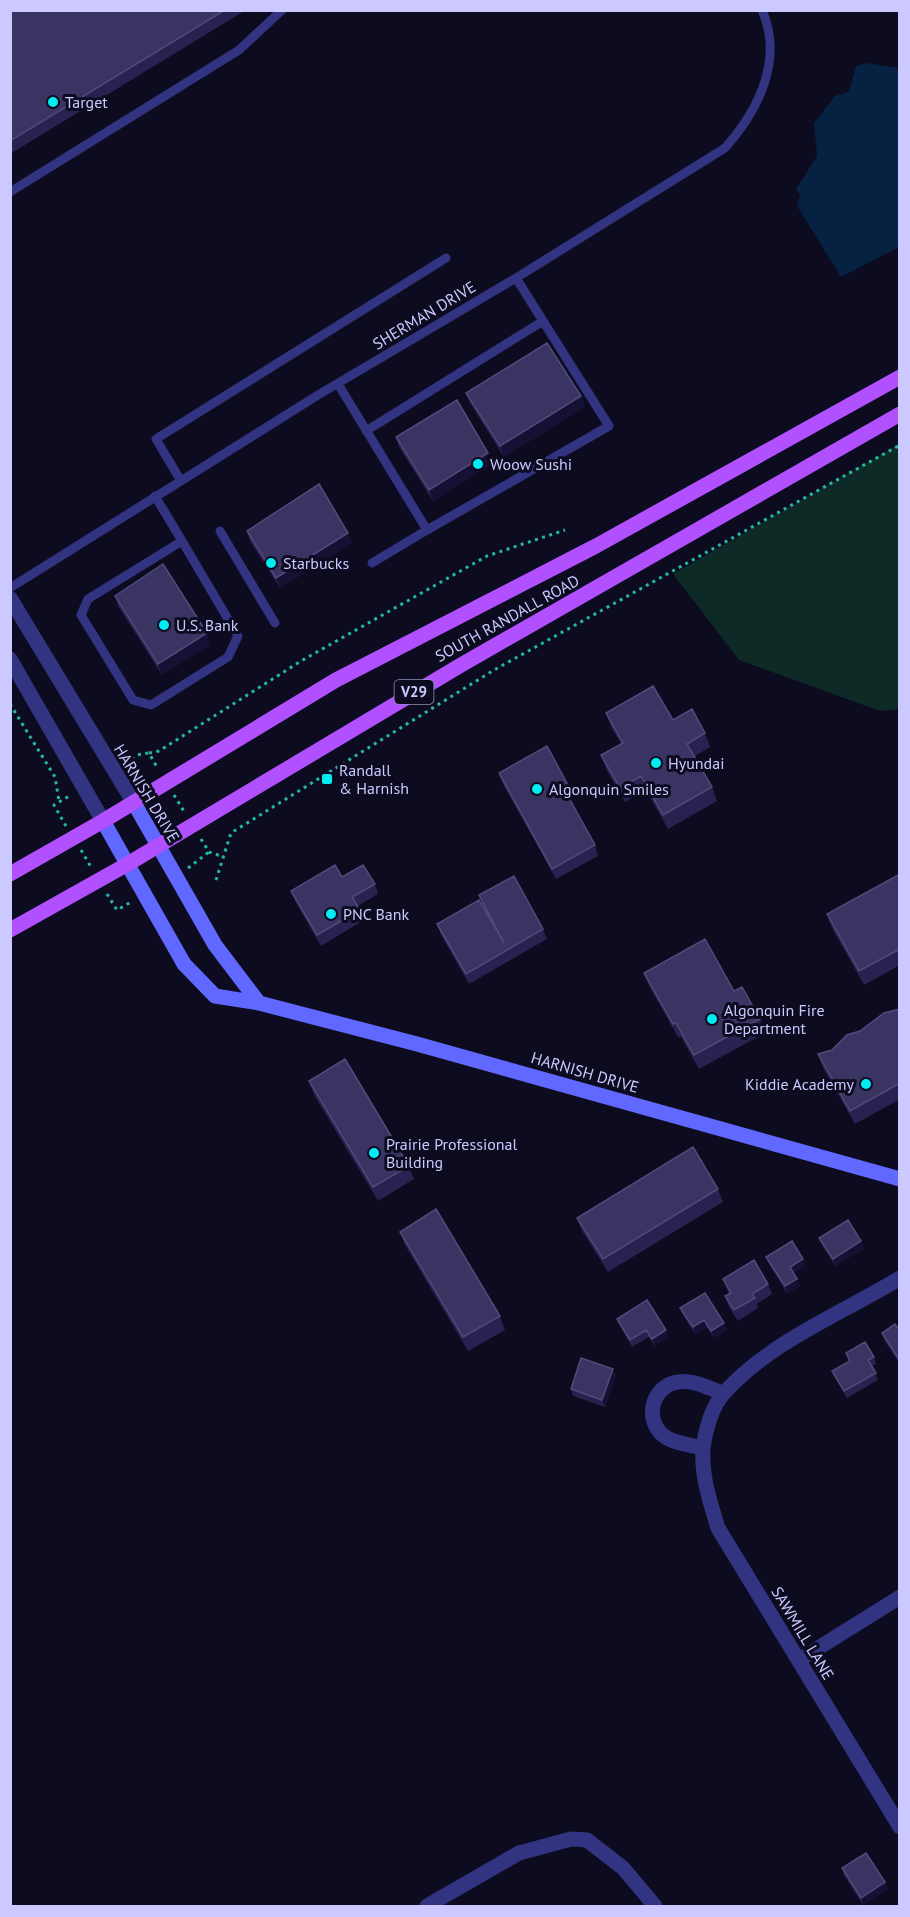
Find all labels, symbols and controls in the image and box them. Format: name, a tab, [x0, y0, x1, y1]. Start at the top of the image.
place label: Target	[65, 92, 108, 112]
marker: Target	[46, 95, 60, 109]
street label: SHERMAN DRIVE	[369, 276, 479, 354]
place label: Woow Sushi	[490, 454, 572, 474]
marker: Woow Sushi	[471, 457, 485, 471]
place label: Starbucks	[283, 553, 349, 573]
marker: Starbucks	[264, 556, 278, 570]
street label: SOUTH RANDALL ROAD	[431, 570, 583, 666]
place label: U.S. Bank	[176, 615, 239, 635]
marker: U.S. Bank	[157, 618, 171, 632]
road number: V29	[394, 680, 434, 704]
street label: HARNISH DRIVE	[110, 740, 184, 846]
place label: Hyundai	[668, 753, 724, 773]
marker: Hyundai	[649, 756, 663, 770]
place label: Randall & Harnish	[339, 760, 409, 798]
marker: Randall & Harnish	[320, 772, 334, 786]
place label: Algonquin Smiles	[549, 779, 669, 799]
marker: Algonquin Smiles	[530, 782, 544, 796]
place label: PNC Bank	[343, 904, 410, 924]
marker: PNC Bank	[324, 907, 338, 921]
place label: Algonquin Fire Department	[724, 1000, 825, 1038]
marker: Algonquin Fire Department	[705, 1012, 719, 1026]
street label: HARNISH DRIVE	[529, 1047, 641, 1097]
place label: Kiddie Academy	[745, 1074, 855, 1094]
marker: Kiddie Academy	[859, 1077, 873, 1091]
place label: Prairie Professional Building	[386, 1134, 517, 1172]
marker: Prairie Professional Building	[367, 1146, 381, 1160]
street label: SAWMILL LANE	[767, 1583, 839, 1683]

